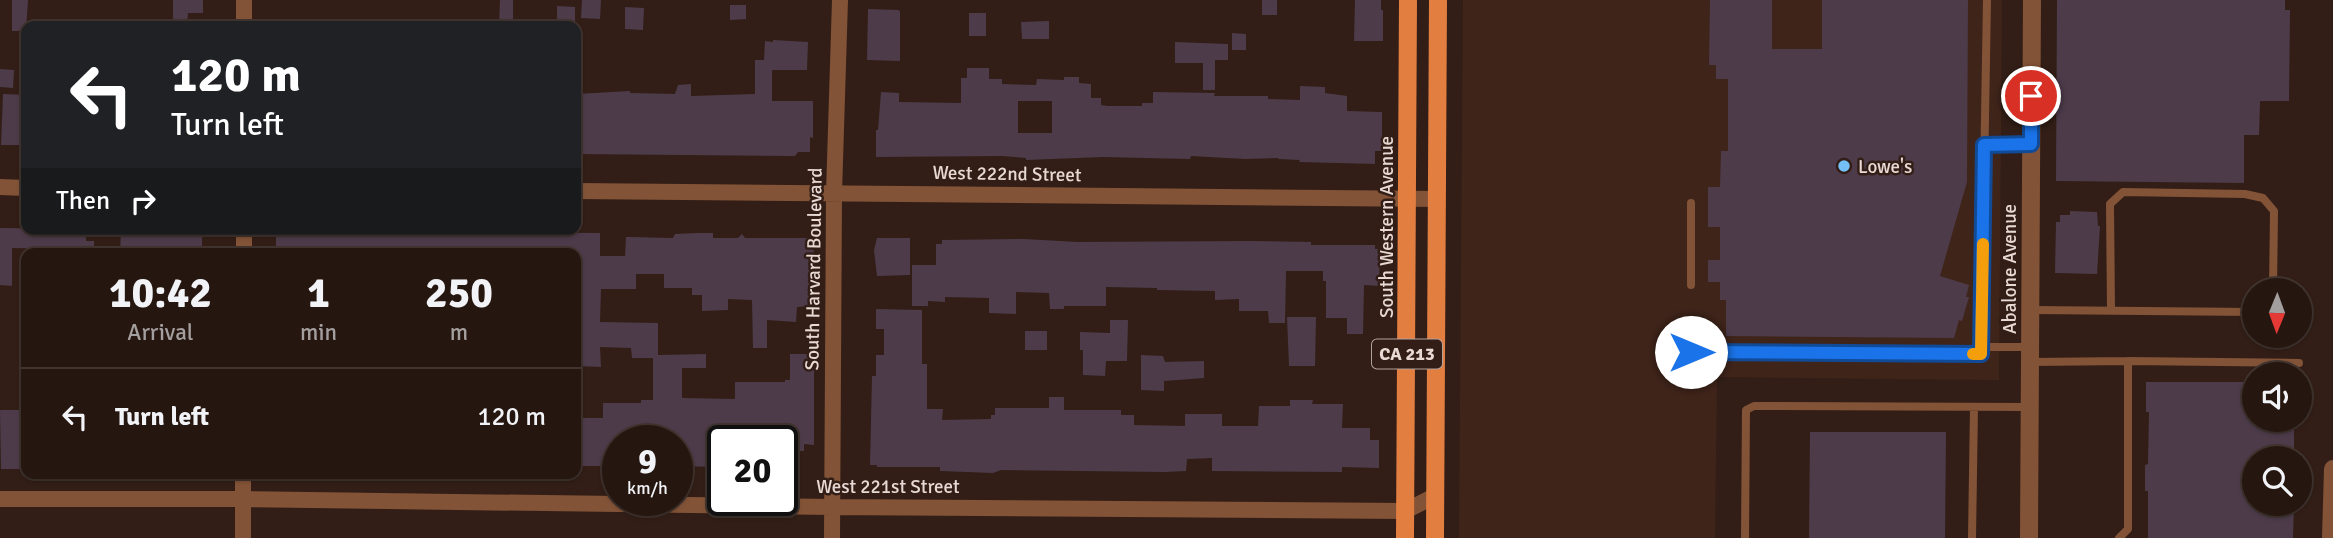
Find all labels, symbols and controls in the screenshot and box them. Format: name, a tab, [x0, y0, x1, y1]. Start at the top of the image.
text: 120 m	[171, 45, 301, 105]
icon: left	[56, 49, 147, 140]
pin	[2001, 66, 2061, 126]
icon: arrive	[2012, 77, 2050, 115]
text: Turn left	[171, 105, 284, 144]
street label: South Western Avenue	[1375, 136, 1399, 318]
place label: Lowe's	[1858, 155, 1912, 179]
marker: Lowe's	[1836, 158, 1852, 174]
street label: West 222nd Street	[932, 161, 1082, 187]
street label: South Harvard Boulevard	[800, 167, 828, 371]
icon: right	[124, 182, 162, 220]
text: Then	[56, 185, 110, 217]
street label: Abalone Avenue	[1998, 204, 2022, 334]
text: 10:42	[109, 268, 212, 319]
text: 1	[307, 268, 330, 319]
text: 250	[425, 268, 493, 319]
north arrow	[2242, 278, 2312, 348]
map controls	[2242, 278, 2312, 516]
position arrow	[1654, 315, 1728, 389]
text: Arrival	[127, 318, 194, 347]
text: min	[300, 318, 337, 347]
text: m	[450, 318, 468, 347]
road number: CA 213	[1372, 340, 1442, 368]
button: sound	[2242, 362, 2312, 432]
icon: left	[56, 398, 94, 436]
text: Turn left	[115, 401, 209, 433]
text: 120 m	[477, 401, 546, 433]
speed limit sign: 20	[707, 425, 798, 516]
text: 9	[638, 440, 657, 483]
button: search	[2242, 446, 2312, 516]
street label: West 221st Street	[816, 475, 960, 499]
text: km/h	[627, 477, 668, 499]

